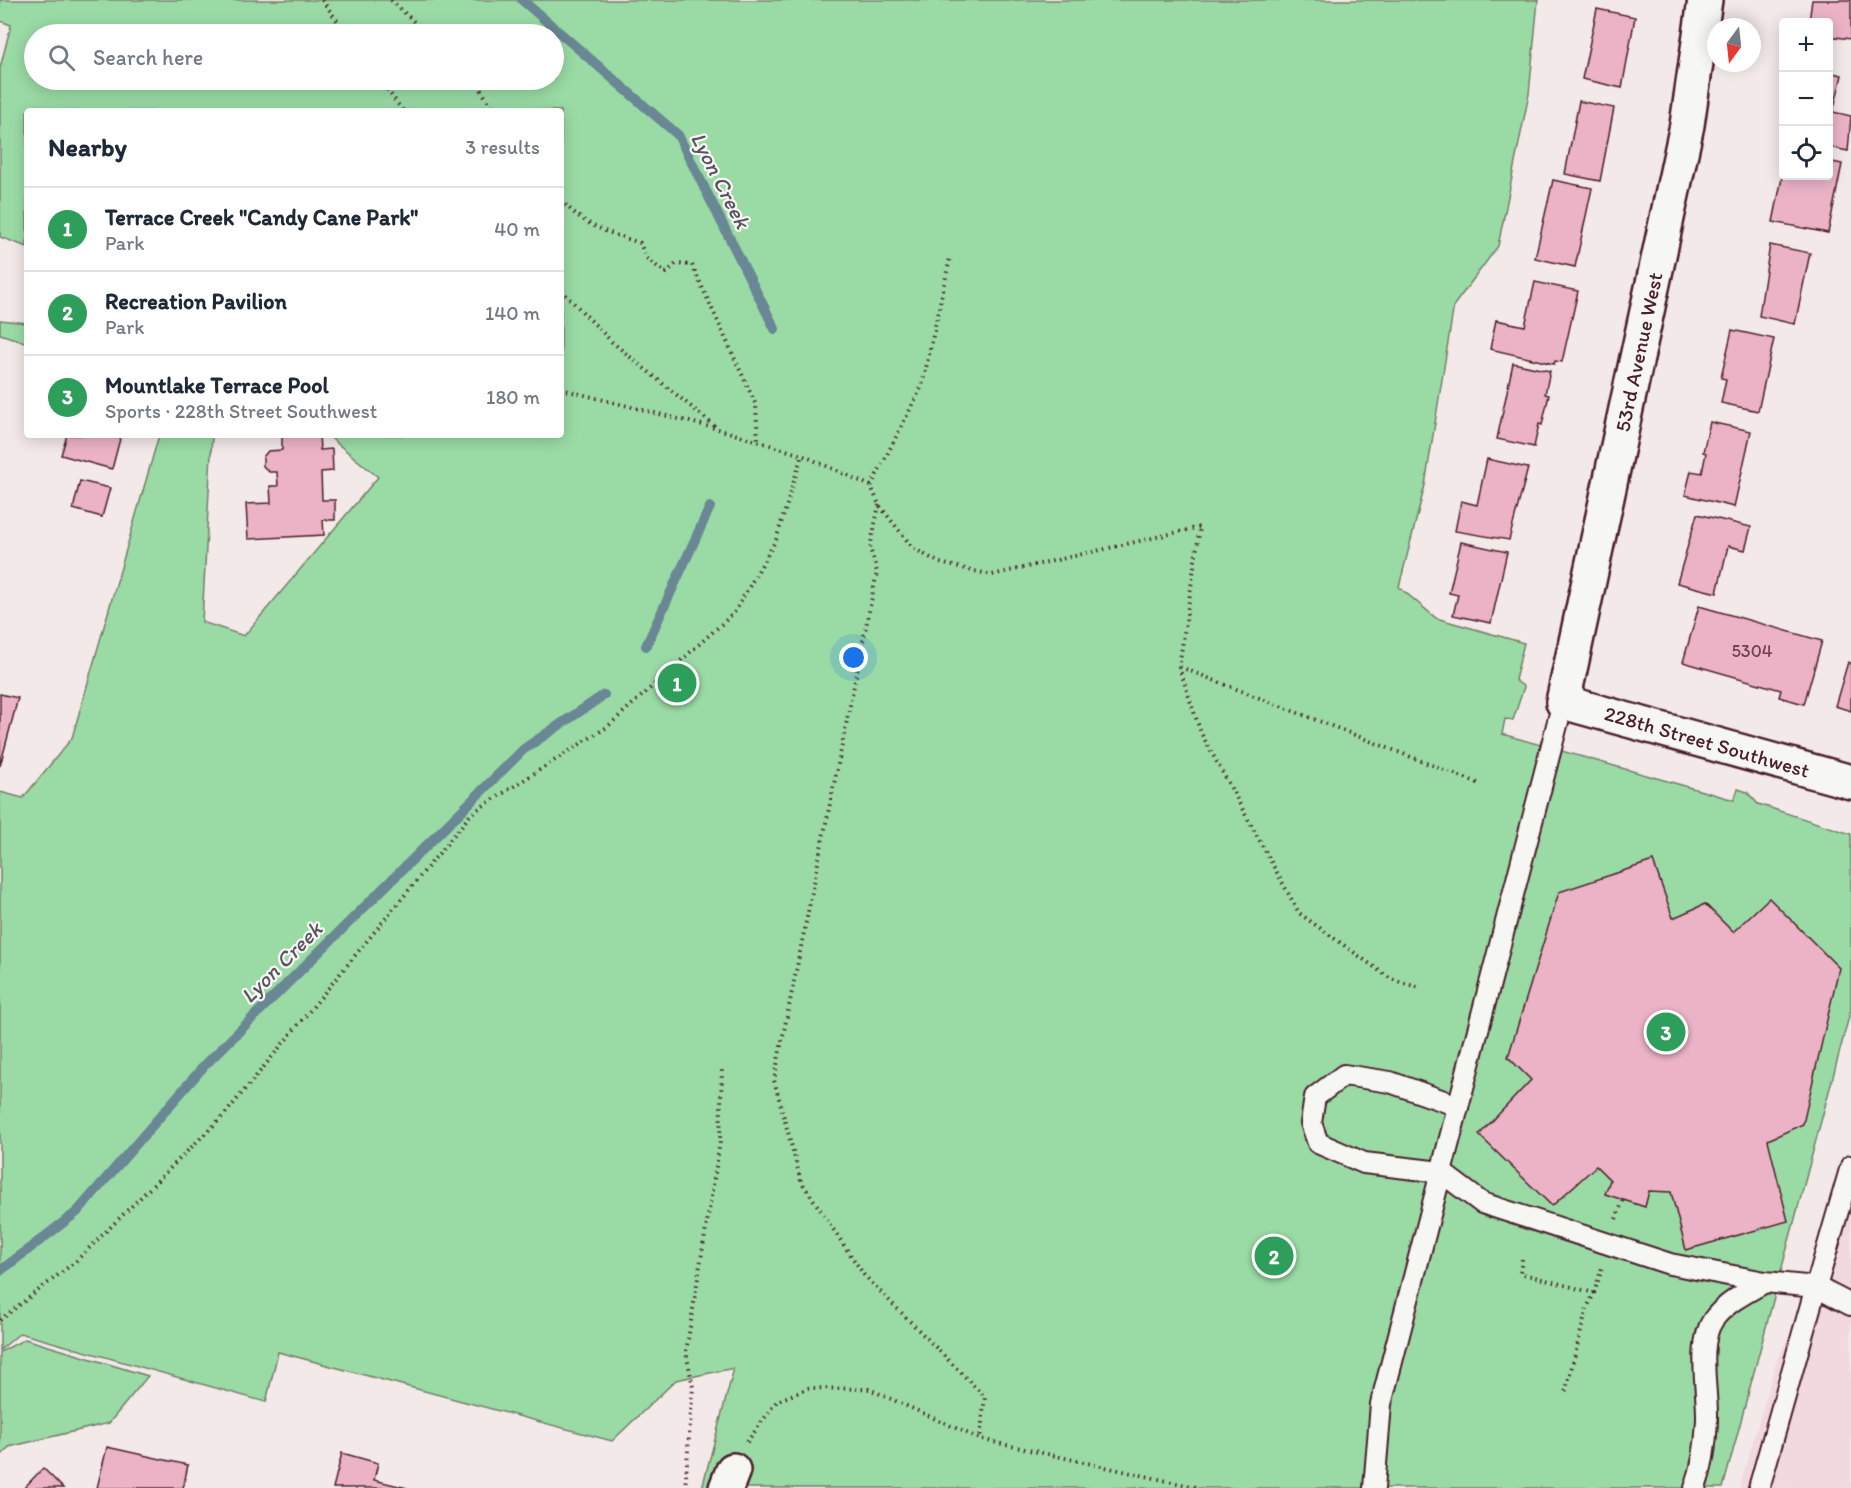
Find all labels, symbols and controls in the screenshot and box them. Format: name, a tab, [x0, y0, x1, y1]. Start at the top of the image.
north arrow	[1707, 18, 1761, 72]
map controls	[1779, 18, 1833, 180]
button: +	[1779, 18, 1833, 72]
search box	[24, 24, 564, 90]
icon: search	[45, 41, 78, 74]
text: Search here	[93, 44, 203, 71]
button: −	[1779, 72, 1833, 126]
button: locate	[1779, 126, 1833, 180]
water label: Lyon Creek	[685, 128, 757, 234]
text: Nearby	[48, 131, 127, 163]
text: 3 results	[465, 135, 540, 159]
text: Terrace Creek "Candy Cane Park"	[105, 204, 418, 231]
text: 1	[63, 217, 72, 241]
text: 40 m	[494, 217, 540, 241]
text: Park	[105, 231, 144, 255]
street label: 53rd Avenue West	[1609, 270, 1668, 434]
text: Recreation Pavilion	[105, 288, 287, 315]
text: 2	[62, 301, 73, 325]
text: 140 m	[485, 301, 540, 325]
text: Park	[105, 315, 144, 339]
text: Mountlake Terrace Pool	[105, 372, 329, 399]
text: 3	[62, 385, 73, 409]
text: 180 m	[486, 385, 540, 409]
text: Sports · 228th Street Southwest	[105, 399, 377, 423]
house number: 5304	[1731, 640, 1773, 662]
your location	[839, 643, 868, 672]
pin: 1	[658, 660, 696, 706]
street label: 228th Street Southwest	[1602, 700, 1813, 783]
water label: Lyon Creek	[235, 915, 329, 1009]
pin: 3	[1646, 1010, 1686, 1054]
pin: 2	[1254, 1234, 1294, 1278]

